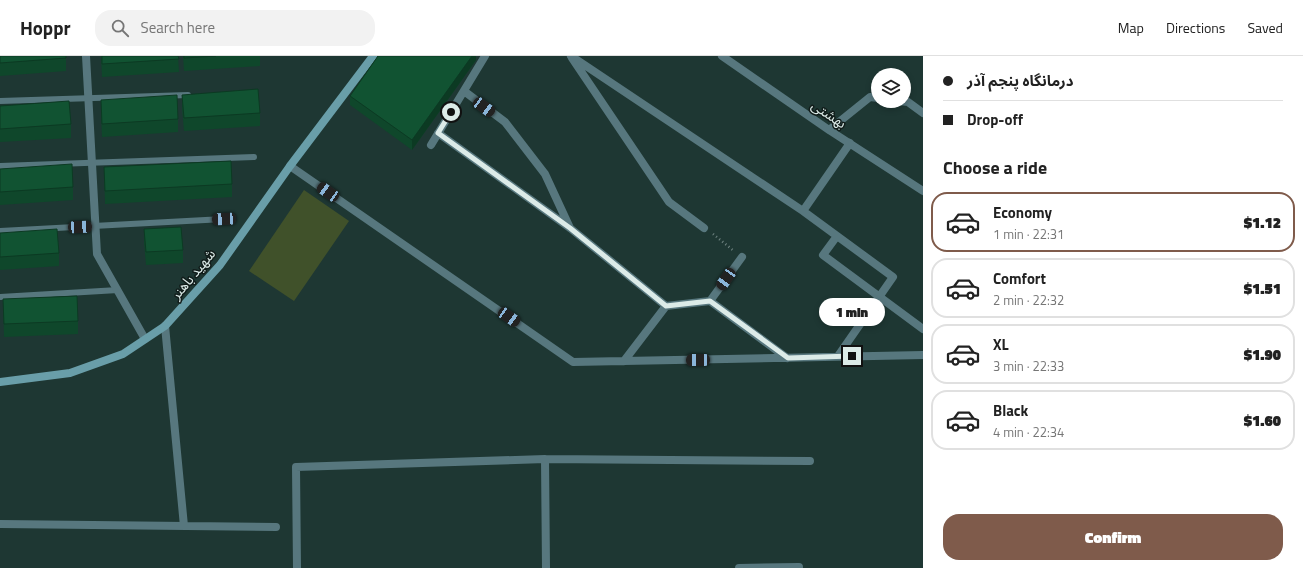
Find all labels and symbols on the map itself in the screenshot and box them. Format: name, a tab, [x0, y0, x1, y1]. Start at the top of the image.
street label: بهشتی	[808, 94, 851, 133]
car	[471, 95, 497, 119]
route start	[442, 103, 460, 121]
car	[315, 180, 341, 204]
car	[212, 212, 236, 226]
car	[68, 220, 92, 234]
street label: شهید باهنر	[165, 244, 220, 304]
car	[714, 266, 738, 292]
callout: 1 min	[819, 298, 885, 326]
car	[496, 305, 522, 329]
route end	[843, 347, 861, 365]
car	[686, 354, 710, 366]

